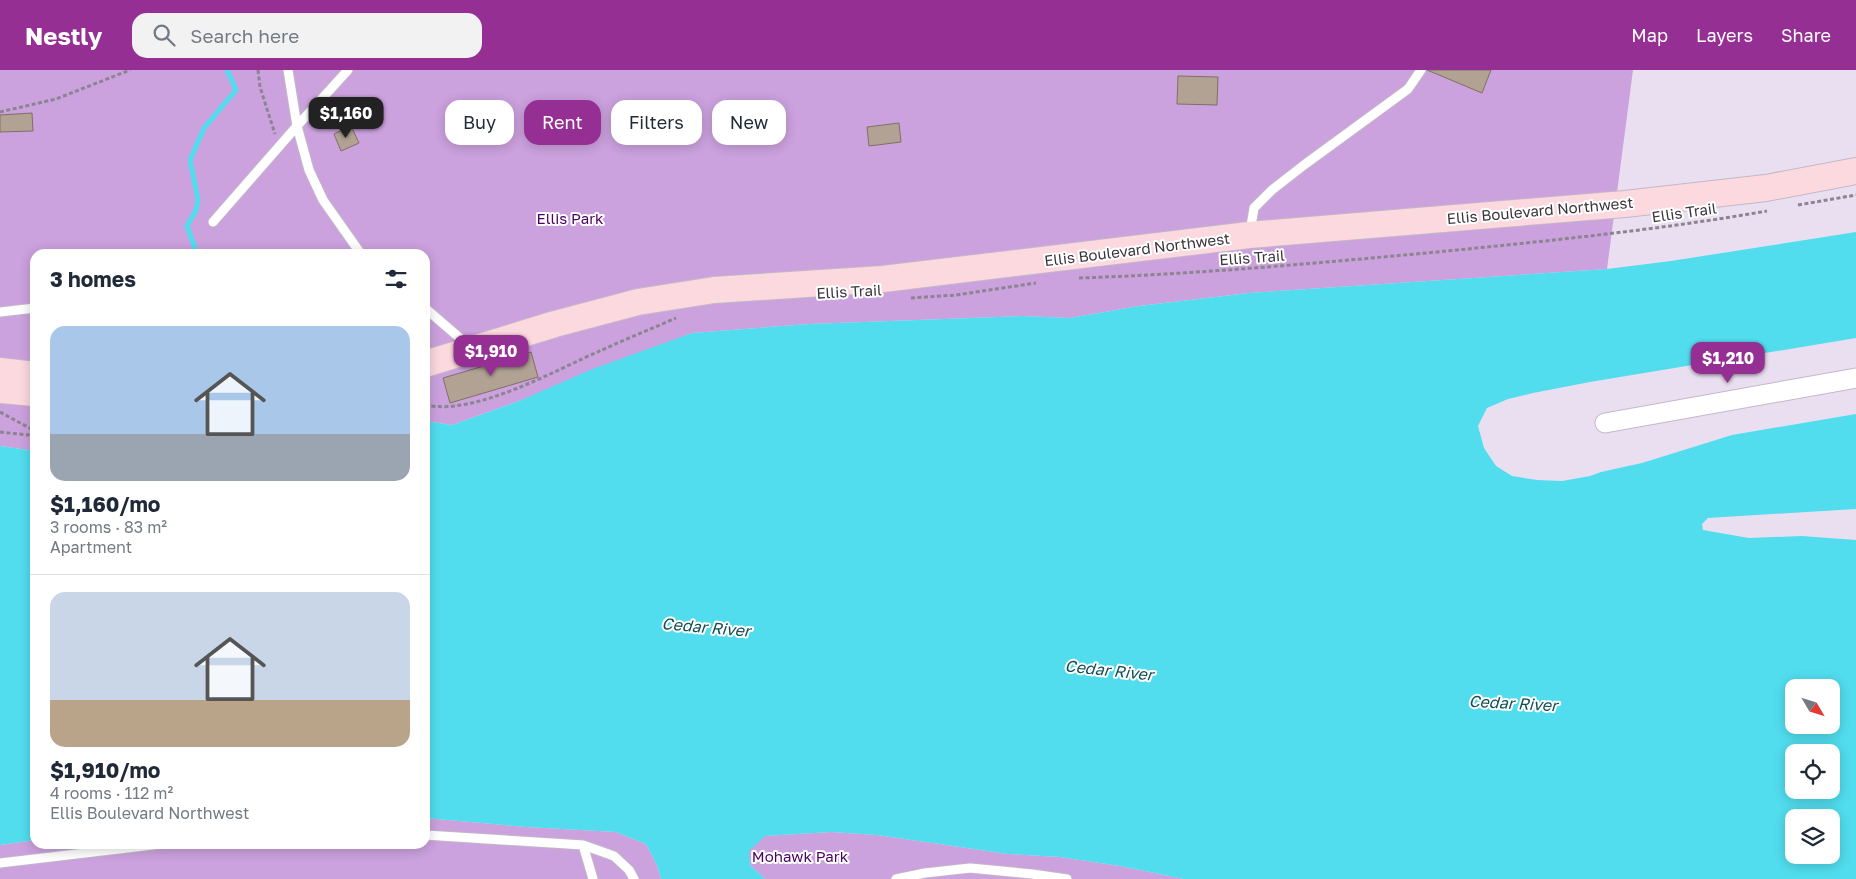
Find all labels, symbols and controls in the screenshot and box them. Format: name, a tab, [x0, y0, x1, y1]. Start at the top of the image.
search box	[132, 13, 482, 58]
text: Nestly	[25, 21, 102, 50]
icon: search	[150, 21, 178, 49]
text: Search here	[190, 24, 299, 47]
text: Map	[1631, 24, 1668, 46]
text: Layers	[1696, 24, 1753, 46]
text: Share	[1781, 24, 1831, 46]
pin: $1,160	[305, 97, 387, 139]
chip: Buy	[445, 100, 514, 145]
chip: Rent	[524, 100, 601, 145]
chip: Filters	[611, 100, 702, 145]
chip: New	[712, 100, 786, 145]
text: $1,160	[320, 103, 372, 123]
street label: Ellis Boulevard Northwest	[1446, 193, 1634, 227]
street label: Ellis Trail	[1650, 199, 1718, 225]
park label: Ellis Park	[537, 209, 604, 227]
street label: Ellis Boulevard Northwest	[1043, 229, 1231, 269]
street label: Ellis Trail	[1219, 246, 1285, 268]
icon: filters	[382, 265, 410, 293]
text: 3 homes	[50, 266, 136, 292]
street label: Ellis Trail	[816, 280, 882, 302]
pin: $1,910	[450, 334, 532, 377]
text: $1,910	[465, 341, 517, 361]
pin: $1,210	[1687, 342, 1769, 384]
text: $1,210	[1702, 348, 1754, 368]
icon: home	[185, 359, 275, 449]
text: $1,160/mo	[50, 491, 160, 517]
text: 3 rooms · 83 m²	[50, 517, 167, 537]
text: Apartment	[50, 537, 132, 557]
water label: Cedar River	[661, 613, 754, 641]
icon: home	[185, 624, 275, 714]
water label: Cedar River	[1064, 655, 1157, 685]
north arrow	[1785, 679, 1840, 734]
map controls	[1785, 679, 1840, 864]
water label: Cedar River	[1468, 691, 1561, 715]
button: locate	[1785, 744, 1840, 799]
text: $1,910/mo	[50, 757, 160, 783]
text: 4 rooms · 112 m²	[50, 783, 173, 803]
text: Ellis Boulevard Northwest	[50, 803, 250, 823]
button: layers	[1785, 809, 1840, 864]
park label: Mohawk Park	[752, 847, 849, 865]

